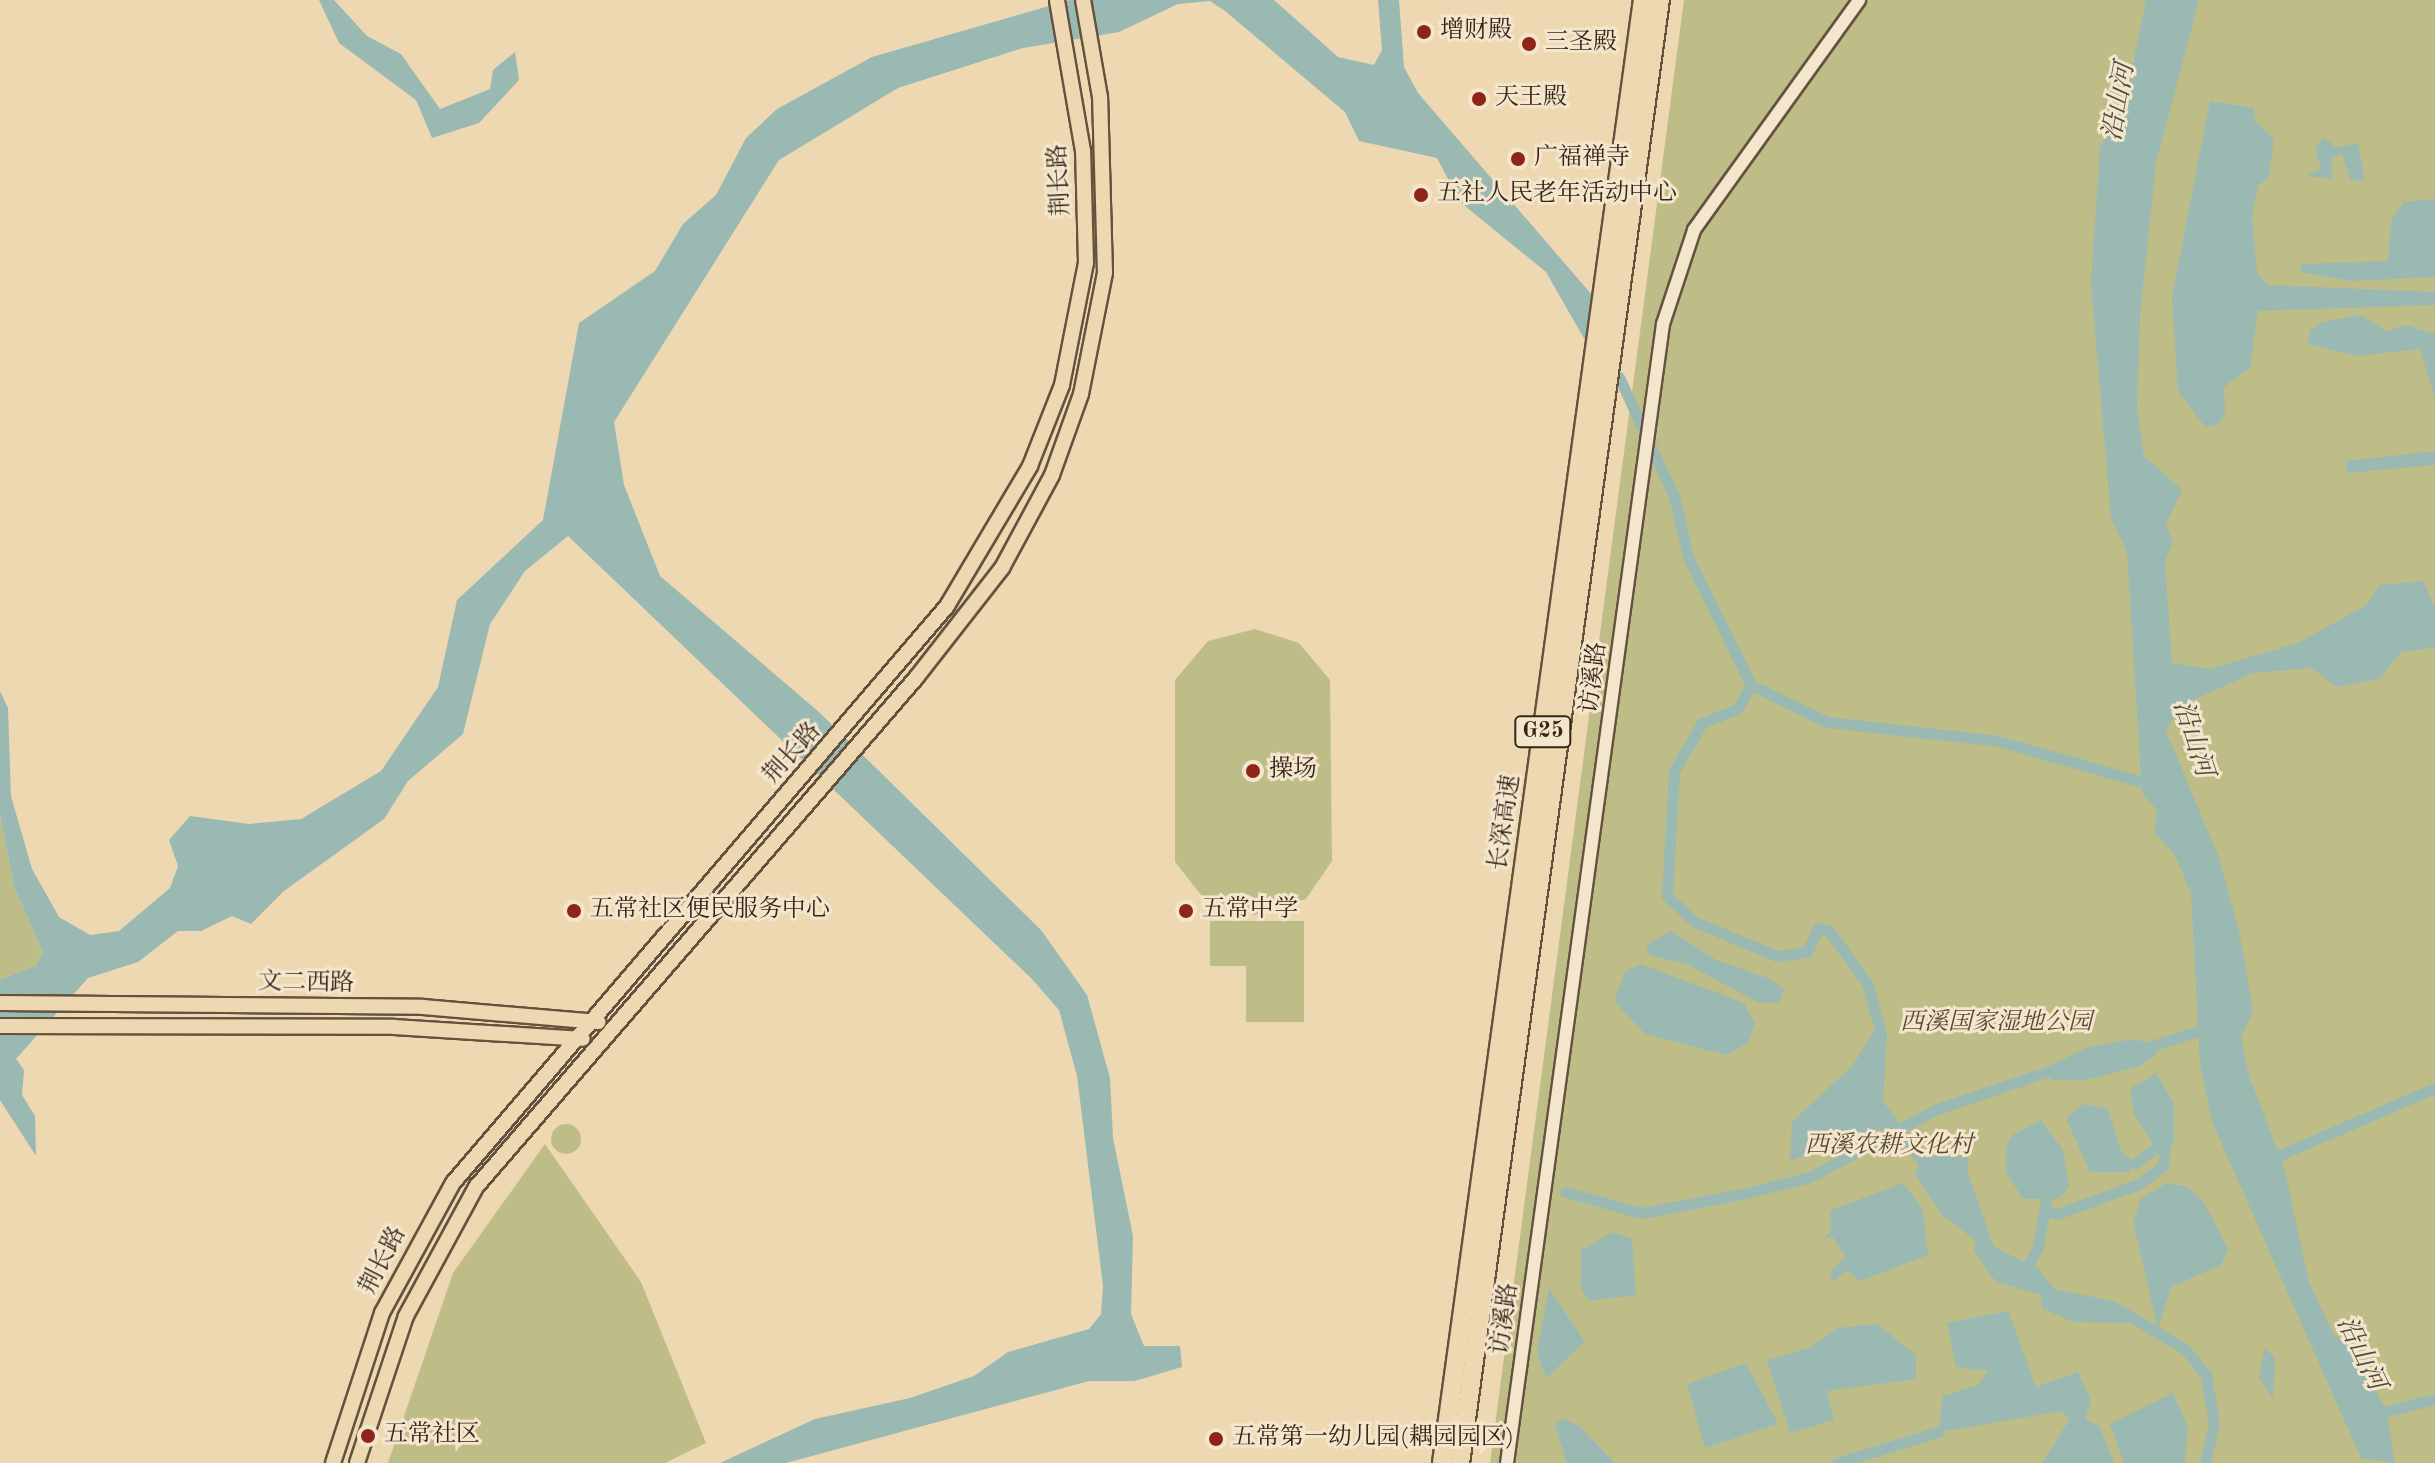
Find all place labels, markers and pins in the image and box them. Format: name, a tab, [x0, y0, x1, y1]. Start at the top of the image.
place label: 增财殿	[1440, 18, 1512, 46]
marker: 增财殿	[1415, 23, 1433, 41]
place label: 三圣殿	[1545, 30, 1617, 58]
marker: 三圣殿	[1520, 35, 1538, 53]
place label: 天王殿	[1495, 85, 1567, 113]
marker: 天王殿	[1470, 90, 1488, 108]
place label: 广福禅寺	[1534, 145, 1630, 173]
marker: 广福禅寺	[1509, 150, 1527, 168]
place label: 五社人民老年活动中心	[1437, 181, 1677, 209]
marker: 五社人民老年活动中心	[1412, 186, 1430, 204]
place label: 操场	[1269, 757, 1317, 785]
marker: 操场	[1244, 762, 1262, 780]
place label: 五常社区便民服务中心	[590, 897, 830, 925]
place label: 五常中学	[1202, 897, 1298, 925]
marker: 五常社区便民服务中心	[565, 902, 583, 920]
marker: 五常中学	[1177, 902, 1195, 920]
place label: 五常社区	[384, 1422, 480, 1450]
place label: 五常第一幼儿园(耦园园区)	[1232, 1425, 1514, 1453]
marker: 五常社区	[359, 1427, 377, 1445]
marker: 五常第一幼儿园(耦园园区)	[1207, 1430, 1225, 1448]

